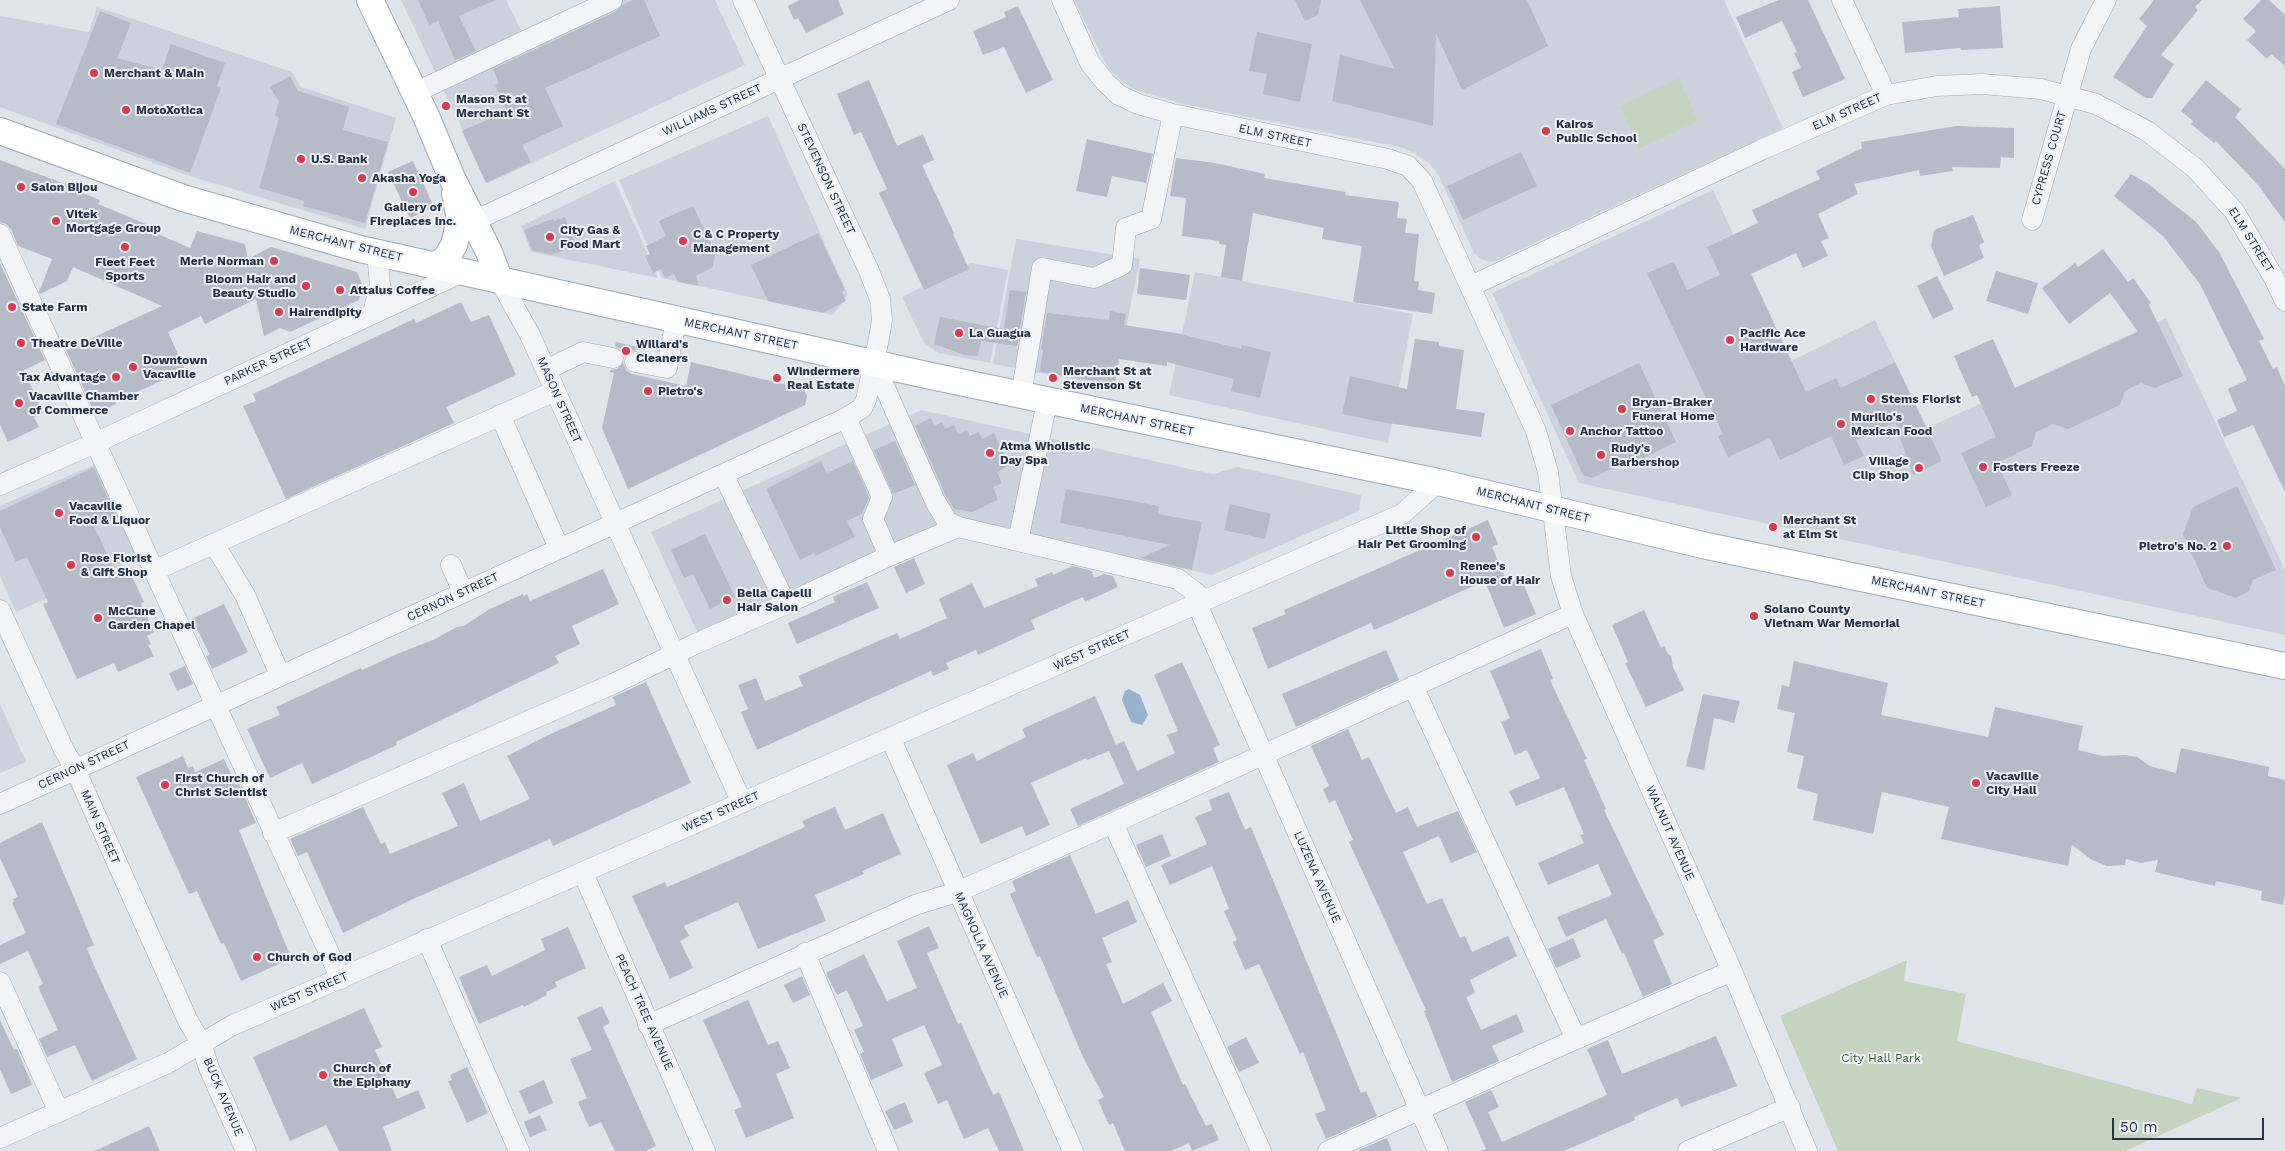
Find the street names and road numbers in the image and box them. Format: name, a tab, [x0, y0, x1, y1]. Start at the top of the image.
street label: WILLIAMS STREET	[660, 81, 764, 139]
street label: ELM STREET	[1810, 90, 1884, 134]
street label: CYPRESS COURT	[2029, 109, 2069, 207]
street label: STEVENSON STREET	[794, 121, 858, 237]
street label: ELM STREET	[1237, 121, 1313, 151]
street label: ELM STREET	[2225, 205, 2277, 275]
street label: MERCHANT STREET	[288, 223, 404, 265]
street label: MERCHANT STREET	[683, 315, 799, 353]
street label: PARKER STREET	[222, 335, 314, 389]
street label: MASON STREET	[534, 355, 584, 445]
street label: MERCHANT STREET	[1079, 401, 1195, 439]
street label: MERCHANT STREET	[1475, 484, 1591, 526]
street label: CERNON STREET	[405, 569, 501, 625]
street label: MERCHANT STREET	[1870, 573, 1986, 611]
street label: WEST STREET	[1051, 627, 1133, 673]
street label: CERNON STREET	[36, 737, 132, 793]
street label: WALNUT AVENUE	[1643, 783, 1697, 883]
street label: MAIN STREET	[77, 788, 123, 866]
street label: WEST STREET	[680, 789, 762, 835]
street label: LUZENA AVENUE	[1290, 829, 1344, 925]
street label: MAGNOLIA AVENUE	[951, 890, 1011, 1000]
street label: PEACH TREE AVENUE	[612, 952, 676, 1072]
street label: WEST STREET	[268, 969, 350, 1015]
street label: BUCK AVENUE	[200, 1055, 246, 1139]

